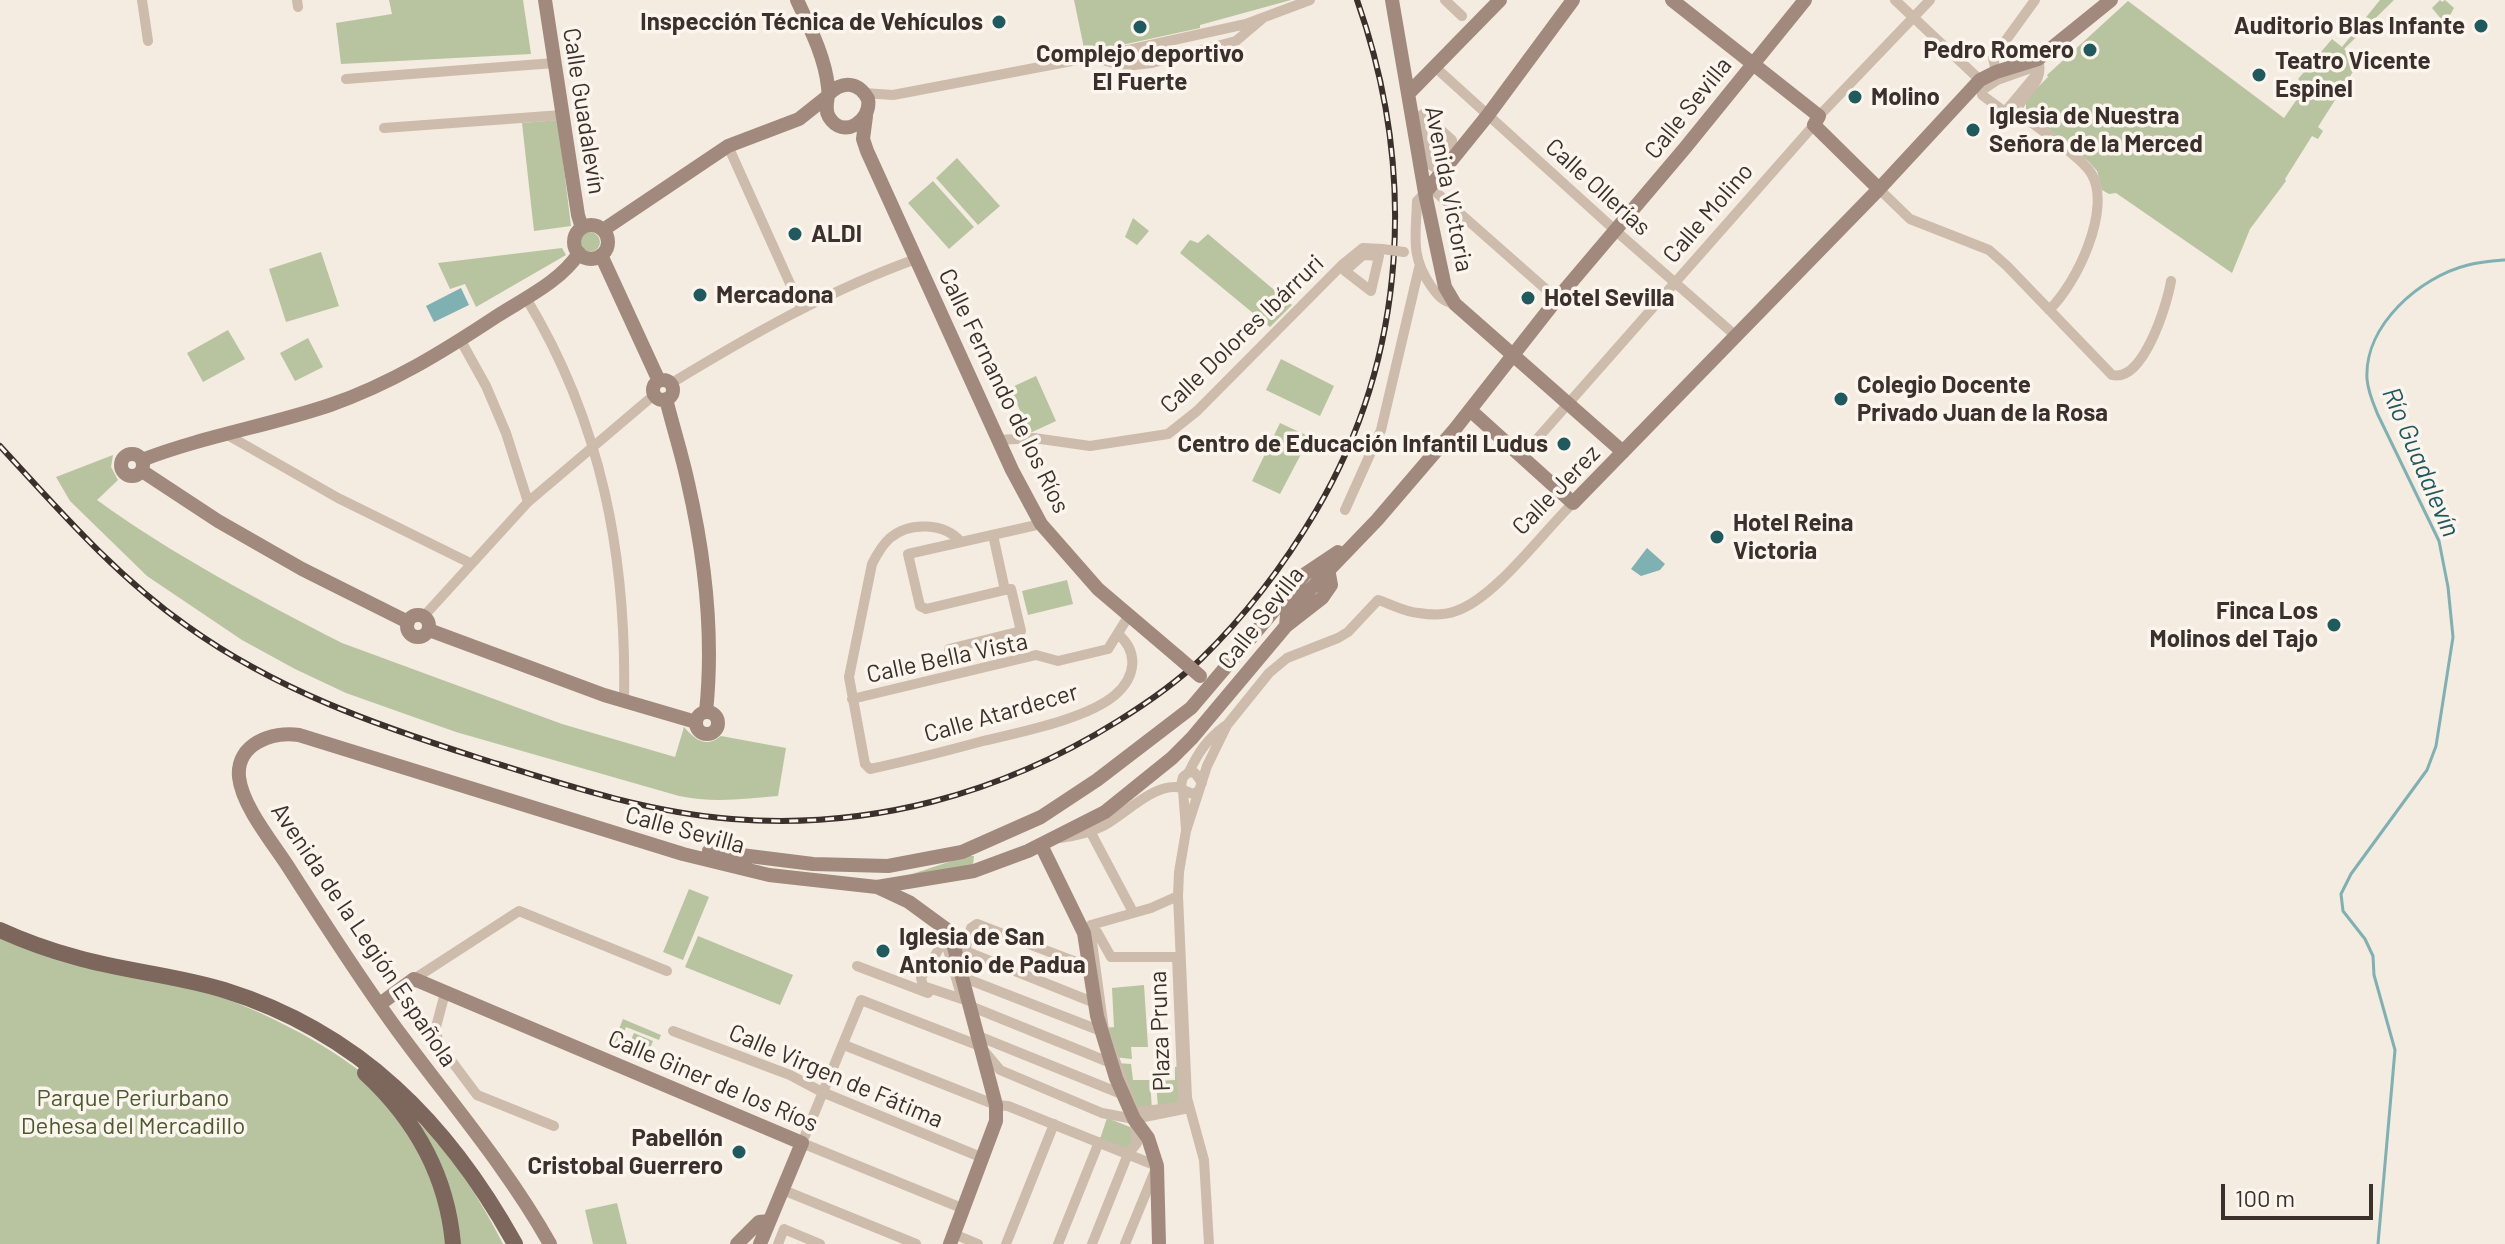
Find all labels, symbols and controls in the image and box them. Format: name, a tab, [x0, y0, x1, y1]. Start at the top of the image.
place label: Inspección Técnica de Vehículos	[640, 8, 983, 36]
place label: Auditorio Blas Infante	[2234, 12, 2465, 40]
marker: Inspección Técnica de Vehículos	[990, 13, 1008, 31]
marker: Auditorio Blas Infante	[2472, 17, 2490, 35]
marker: Complejo deportivo El Fuerte	[1131, 18, 1149, 36]
street label: Calle Guadalevín	[557, 26, 611, 196]
place label: Pedro Romero	[1923, 36, 2074, 64]
place label: Complejo deportivo El Fuerte	[1036, 40, 1244, 96]
marker: Pedro Romero	[2081, 41, 2099, 59]
place label: Teatro Vicente Espinel	[2275, 47, 2431, 103]
street label: Calle Sevilla	[1638, 51, 1738, 165]
marker: Teatro Vicente Espinel	[2250, 66, 2268, 84]
place label: Molino	[1871, 83, 1940, 111]
marker: Molino	[1846, 88, 1864, 106]
place label: Iglesia de Nuestra Señora de la Merced	[1989, 102, 2203, 158]
street label: Avenida Victoria	[1419, 104, 1479, 274]
marker: Iglesia de Nuestra Señora de la Merced	[1964, 121, 1982, 139]
street label: Calle Ollerías	[1539, 132, 1657, 242]
street label: Calle Molino	[1657, 157, 1759, 269]
place label: ALDI	[811, 220, 862, 248]
marker: ALDI	[786, 225, 804, 243]
street label: Calle Dolores Ibárruri	[1154, 249, 1330, 419]
street label: Calle Fernando de los Ríos	[932, 264, 1076, 518]
place label: Mercadona	[716, 281, 833, 309]
place label: Hotel Sevilla	[1544, 284, 1675, 312]
marker: Mercadona	[691, 286, 709, 304]
marker: Hotel Sevilla	[1519, 289, 1537, 307]
place label: Colegio Docente Privado Juan de la Rosa	[1857, 371, 2108, 427]
water label: Río Guadalevín	[2375, 382, 2467, 542]
marker: Colegio Docente Privado Juan de la Rosa	[1832, 390, 1850, 408]
place label: Centro de Educación Infantil Ludus	[1177, 430, 1548, 458]
marker: Centro de Educación Infantil Ludus	[1555, 435, 1573, 453]
street label: Calle Jerez	[1506, 439, 1606, 541]
place label: Hotel Reina Victoria	[1733, 509, 1853, 565]
marker: Hotel Reina Victoria	[1708, 528, 1726, 546]
street label: Calle Sevilla	[1212, 561, 1310, 675]
place label: Finca Los Molinos del Tajo	[2150, 597, 2318, 653]
marker: Finca Los Molinos del Tajo	[2325, 616, 2343, 634]
street label: Calle Bella Vista	[864, 627, 1030, 689]
street label: Calle Atardecer	[921, 677, 1081, 749]
street label: Avenida de la Legión Española	[265, 798, 463, 1072]
street label: Calle Sevilla	[622, 800, 748, 860]
place label: Iglesia de San Antonio de Padua	[899, 923, 1086, 979]
marker: Iglesia de San Antonio de Padua	[874, 942, 892, 960]
street label: Plaza Pruna	[1144, 970, 1176, 1092]
street label: Calle Virgen de Fátima	[724, 1018, 948, 1134]
street label: Calle Giner de los Ríos	[604, 1024, 822, 1138]
park label: Parque Periurbano Dehesa del Mercadillo	[21, 1084, 245, 1140]
place label: Pabellón Cristobal Guerrero	[528, 1124, 723, 1180]
marker: Pabellón Cristobal Guerrero	[730, 1143, 748, 1161]
scale bar	[2225, 1168, 2377, 1218]
text: 100 m	[2235, 1183, 2295, 1212]

